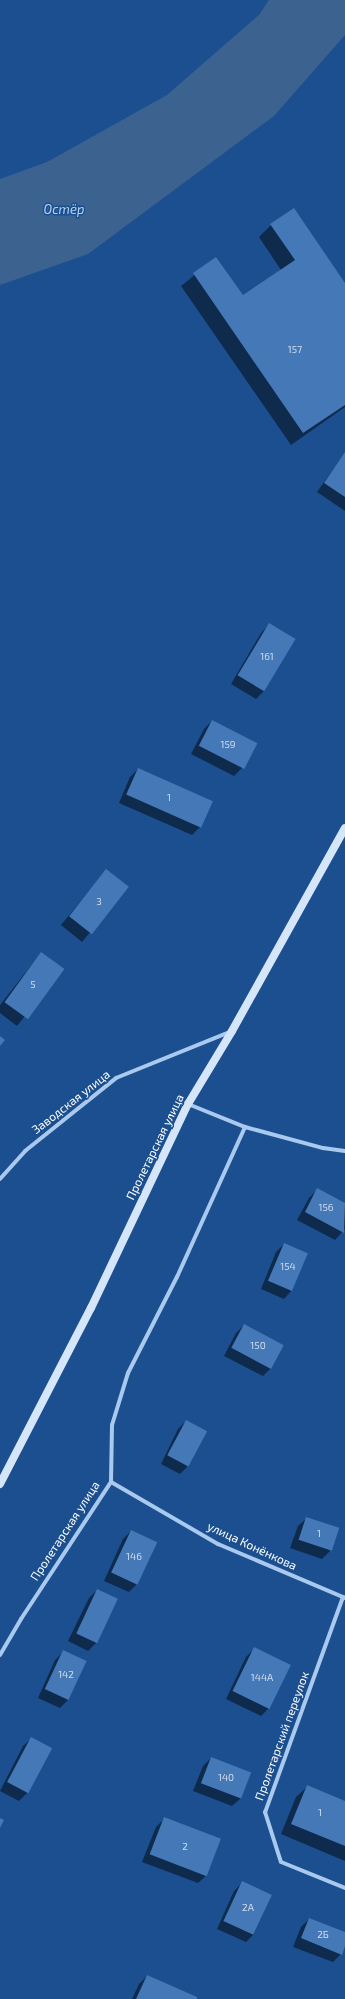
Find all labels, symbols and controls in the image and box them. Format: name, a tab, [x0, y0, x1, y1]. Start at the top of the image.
water label: Остёр	[44, 201, 84, 217]
house number: 157	[288, 344, 302, 356]
house number: 161	[260, 651, 274, 663]
house number: 159	[220, 739, 236, 751]
house number: 1	[167, 792, 171, 804]
house number: 3	[96, 896, 102, 908]
house number: 5	[30, 979, 36, 991]
street label: Заводская улица	[29, 1067, 113, 1137]
street label: Пролетарская улица	[123, 1092, 187, 1202]
house number: 156	[318, 1202, 334, 1214]
house number: 154	[280, 1261, 296, 1273]
house number: 150	[250, 1340, 266, 1352]
street label: Пролетарская улица	[27, 1478, 103, 1584]
street label: улица Конёнкова	[205, 1519, 299, 1573]
house number: 1	[317, 1528, 321, 1540]
house number: 146	[126, 1551, 142, 1563]
house number: 142	[58, 1669, 74, 1681]
street label: Пролетарский переулок	[252, 1670, 312, 1802]
house number: 144А	[251, 1672, 273, 1684]
house number: 140	[218, 1772, 234, 1784]
house number: 1	[318, 1807, 322, 1819]
house number: 2	[182, 1841, 188, 1853]
house number: 2А	[242, 1902, 254, 1914]
house number: 2Б	[317, 1929, 329, 1941]

